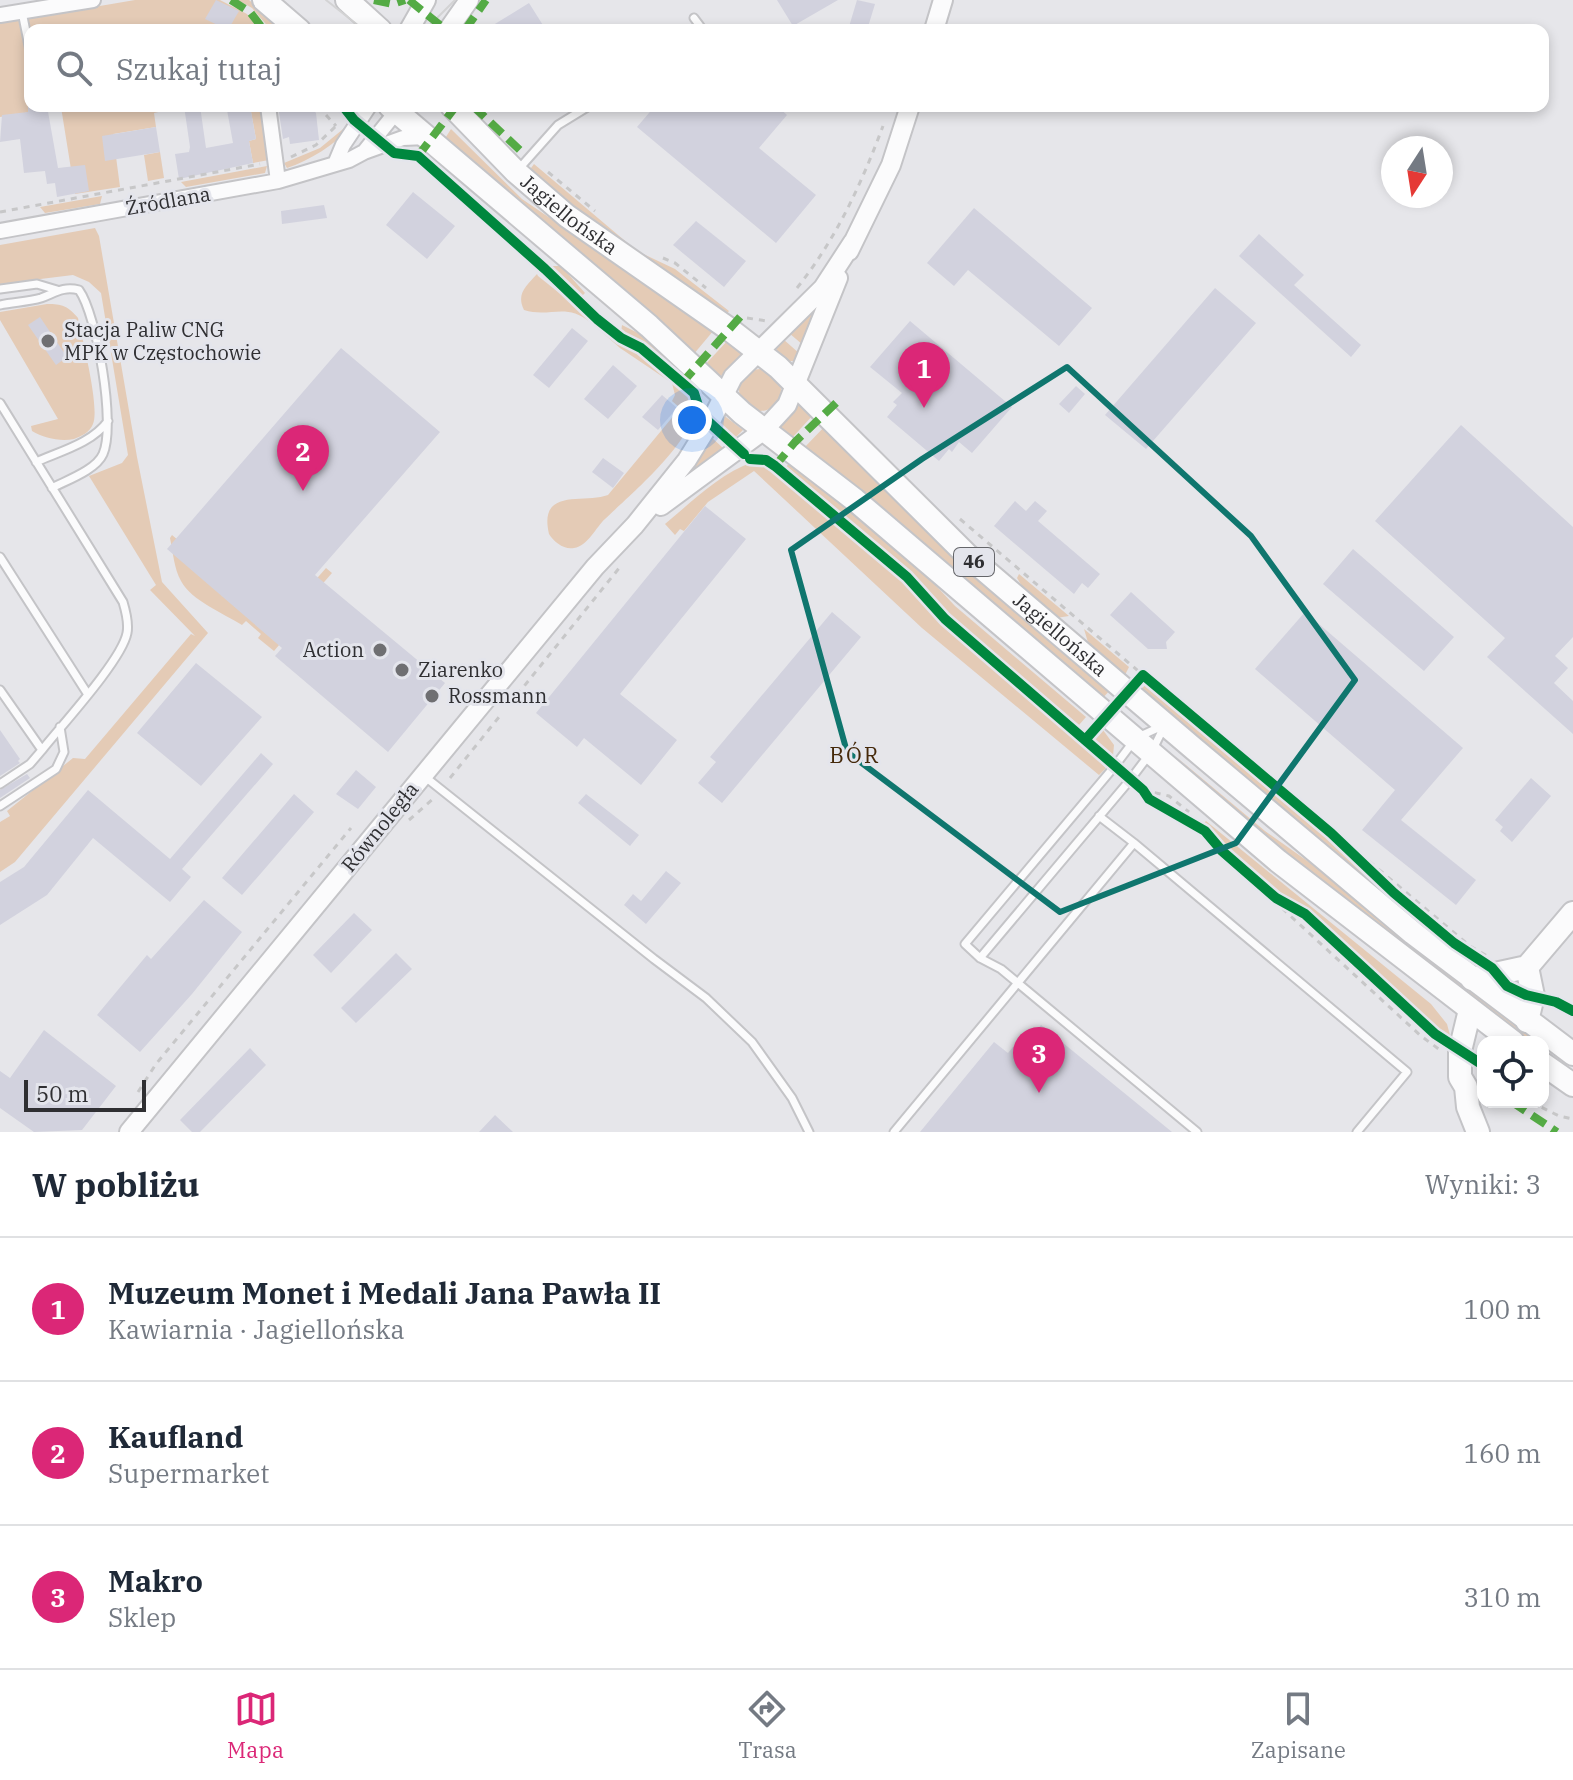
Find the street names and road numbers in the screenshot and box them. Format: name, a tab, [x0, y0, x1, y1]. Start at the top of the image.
street label: Jagiellońska	[515, 168, 623, 260]
street label: Źródlana	[123, 180, 213, 221]
road number: 46	[954, 548, 994, 576]
street label: Jagiellońska	[1008, 586, 1114, 682]
street label: Równoległa	[335, 776, 424, 877]

